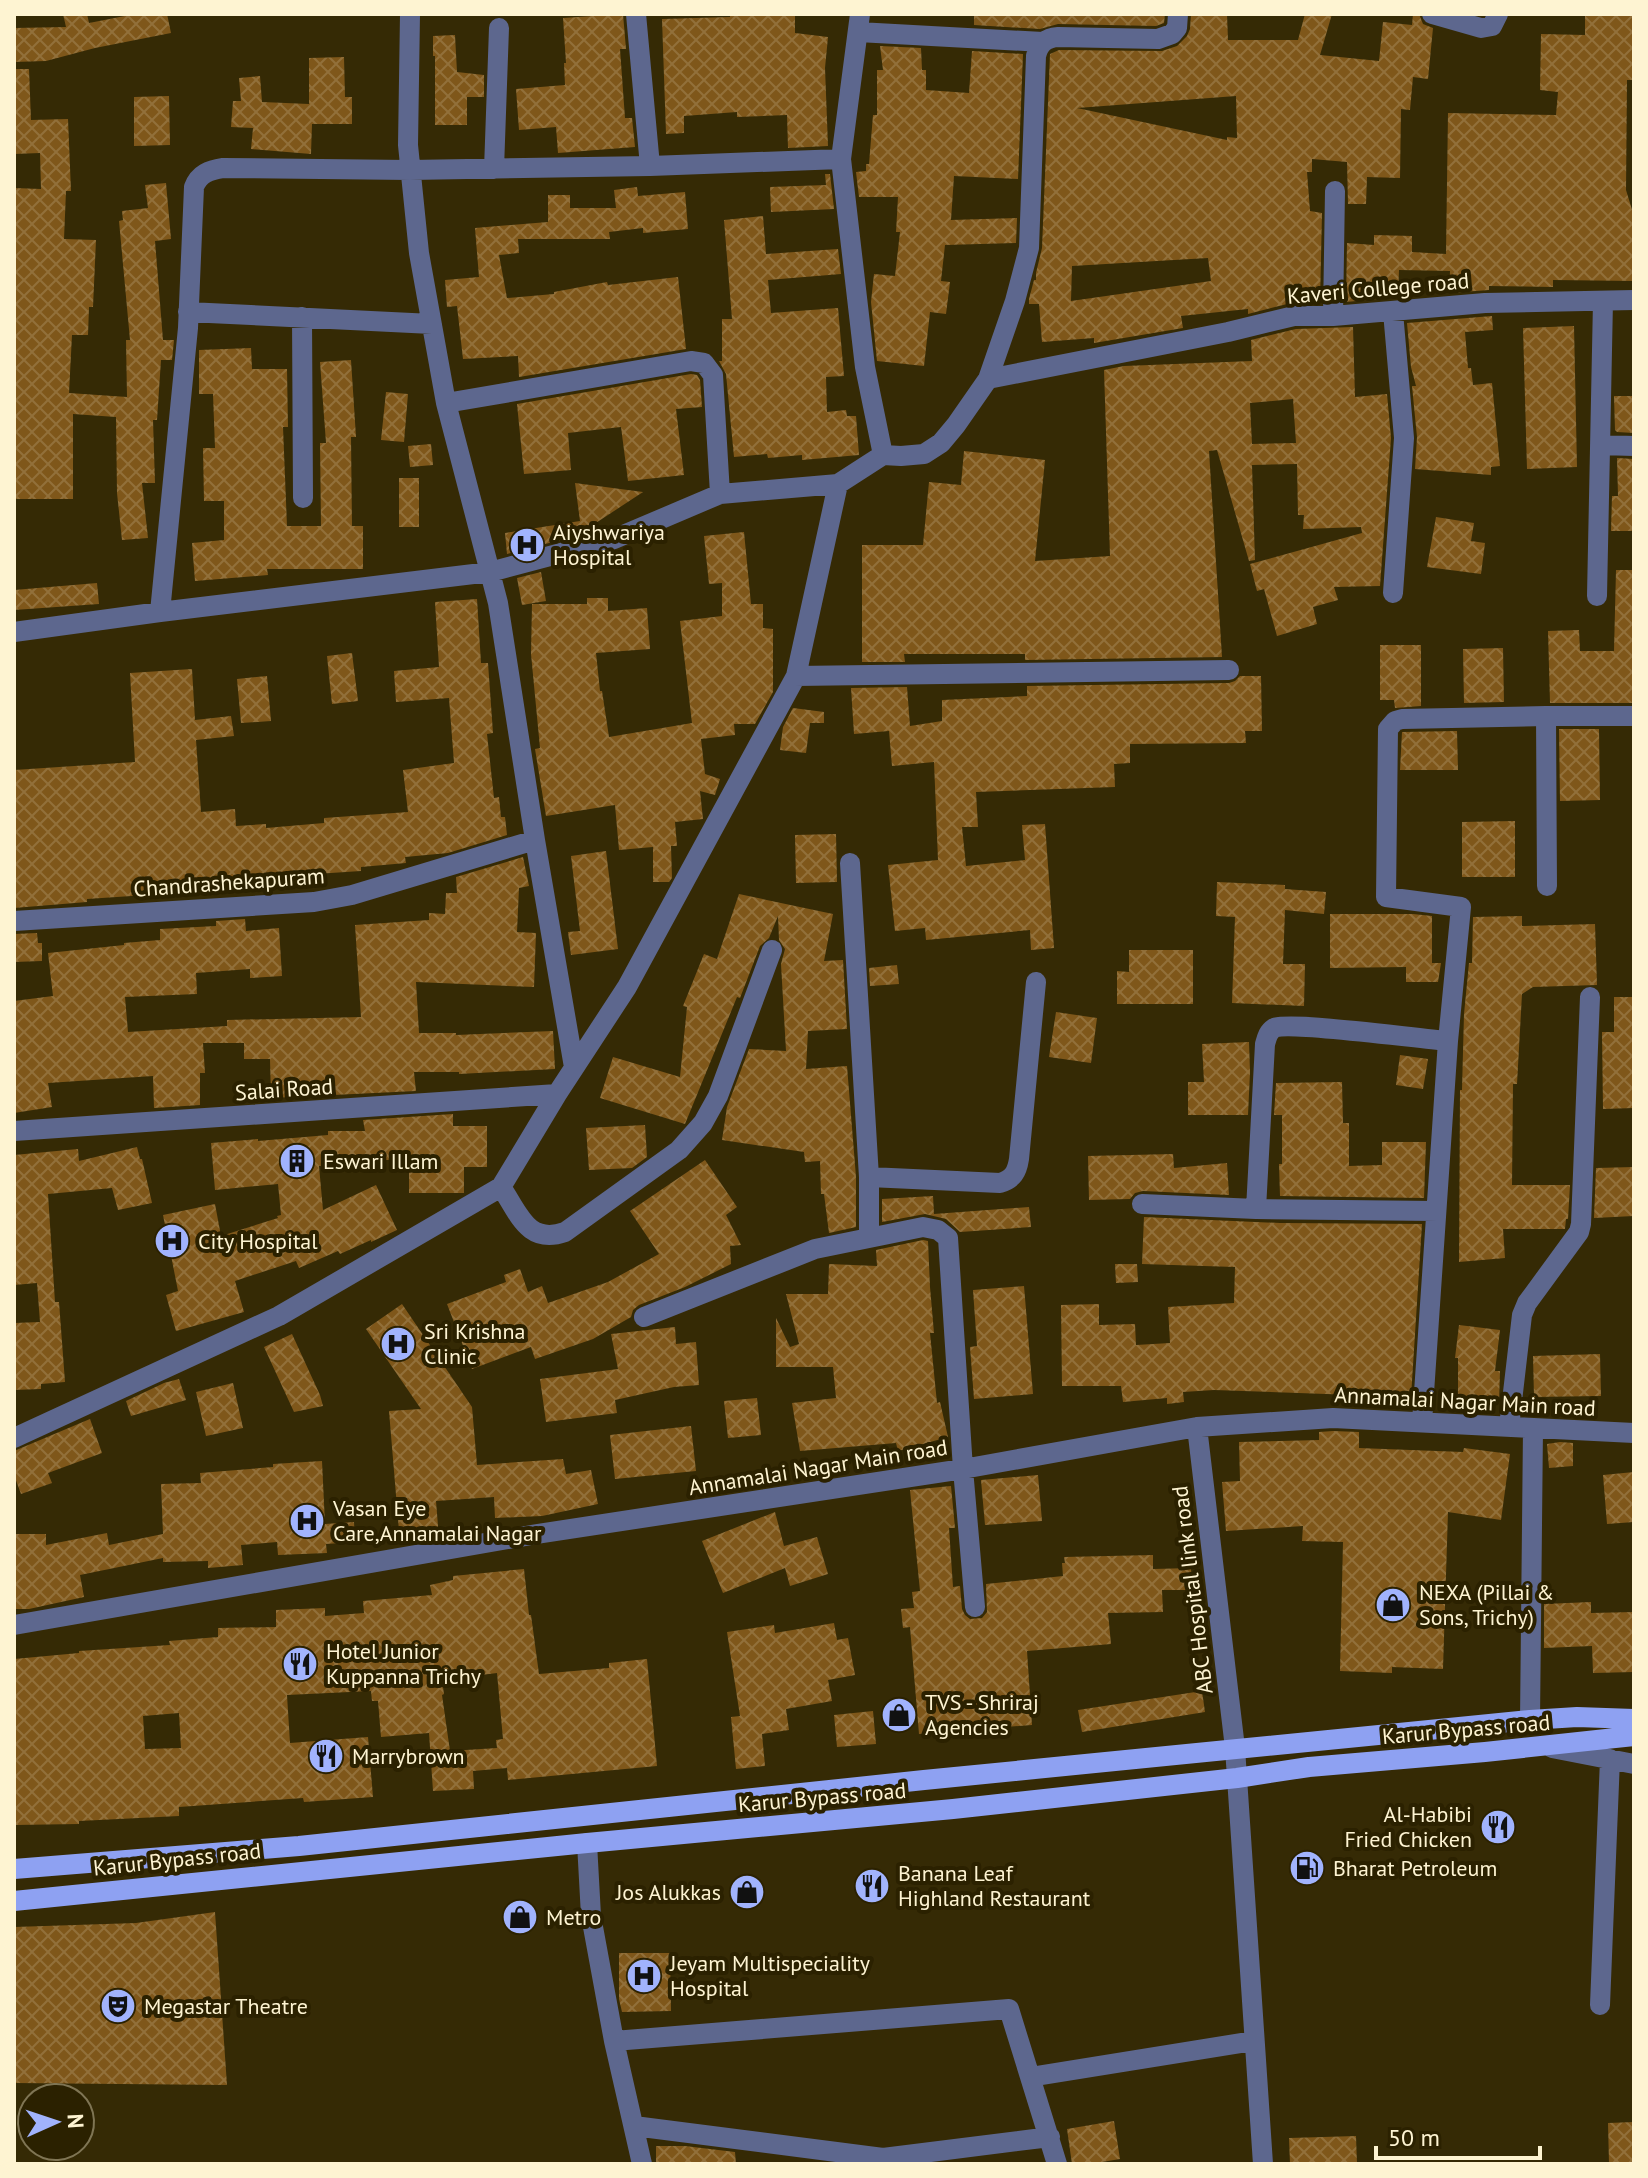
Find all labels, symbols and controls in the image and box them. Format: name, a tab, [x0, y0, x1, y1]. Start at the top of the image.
street label: Kaveri College road	[1286, 266, 1470, 310]
place label: Aiyshwariya Hospital	[553, 518, 665, 571]
hospital icon: Aiyshwariya Hospital	[508, 526, 546, 564]
street label: Chandrashekapuram	[132, 861, 326, 903]
street label: Salai Road	[234, 1072, 334, 1106]
building icon: Eswari Illam	[278, 1142, 316, 1180]
place label: Eswari Illam	[323, 1147, 438, 1175]
hospital icon: City Hospital	[153, 1222, 191, 1260]
place label: City Hospital	[198, 1227, 318, 1255]
place label: Sri Krishna Clinic	[424, 1317, 525, 1370]
hospital icon: Sri Krishna Clinic	[379, 1325, 417, 1363]
street label: Annamalai Nagar Main road	[1334, 1380, 1596, 1422]
street label: Annamalai Nagar Main road	[687, 1433, 949, 1501]
street label: ABC Hospital link road	[1165, 1484, 1219, 1696]
place label: Vasan Eye Care,Annamalai Nagar	[332, 1494, 542, 1547]
hospital icon: Vasan Eye Care,Annamalai Nagar	[288, 1502, 326, 1540]
place label: NEXA (Pillai & Sons, Trichy)	[1419, 1578, 1554, 1631]
shop icon: NEXA (Pillai & Sons, Trichy)	[1374, 1586, 1412, 1624]
place label: Hotel Junior Kuppanna Trichy	[326, 1637, 482, 1690]
restaurant icon: Hotel Junior Kuppanna Trichy	[281, 1645, 319, 1683]
place label: TVS - Shriraj Agencies	[925, 1688, 1039, 1741]
shop icon: TVS - Shriraj Agencies	[880, 1696, 918, 1734]
street label: Karur Bypass road	[1381, 1708, 1551, 1750]
restaurant icon: Marrybrown	[307, 1737, 345, 1775]
place label: Marrybrown	[352, 1742, 465, 1770]
street label: Karur Bypass road	[737, 1776, 907, 1818]
place label: Al-Habibi Fried Chicken	[1344, 1800, 1472, 1853]
restaurant icon: Al-Habibi Fried Chicken	[1479, 1808, 1517, 1846]
street label: Karur Bypass road	[92, 1836, 262, 1882]
fuel station icon: Bharat Petroleum	[1288, 1849, 1326, 1887]
place label: Bharat Petroleum	[1333, 1854, 1497, 1882]
place label: Banana Leaf Highland Restaurant	[898, 1859, 1091, 1912]
restaurant icon: Banana Leaf Highland Restaurant	[853, 1867, 891, 1905]
shop icon: Jos Alukkas	[728, 1873, 766, 1911]
place label: Jos Alukkas	[615, 1878, 721, 1906]
shop icon: Metro	[501, 1898, 539, 1936]
place label: Metro	[546, 1903, 601, 1931]
place label: Jeyam Multispeciality Hospital	[669, 1949, 871, 2002]
hospital icon: Jeyam Multispeciality Hospital	[625, 1957, 663, 1995]
theatre icon: Megastar Theatre	[99, 1987, 137, 2025]
place label: Megastar Theatre	[144, 1992, 308, 2020]
north arrow	[16, 2082, 96, 2162]
scale bar	[1376, 2110, 1540, 2160]
text: N	[62, 2113, 90, 2129]
text: 50 m	[1388, 2122, 1440, 2153]

